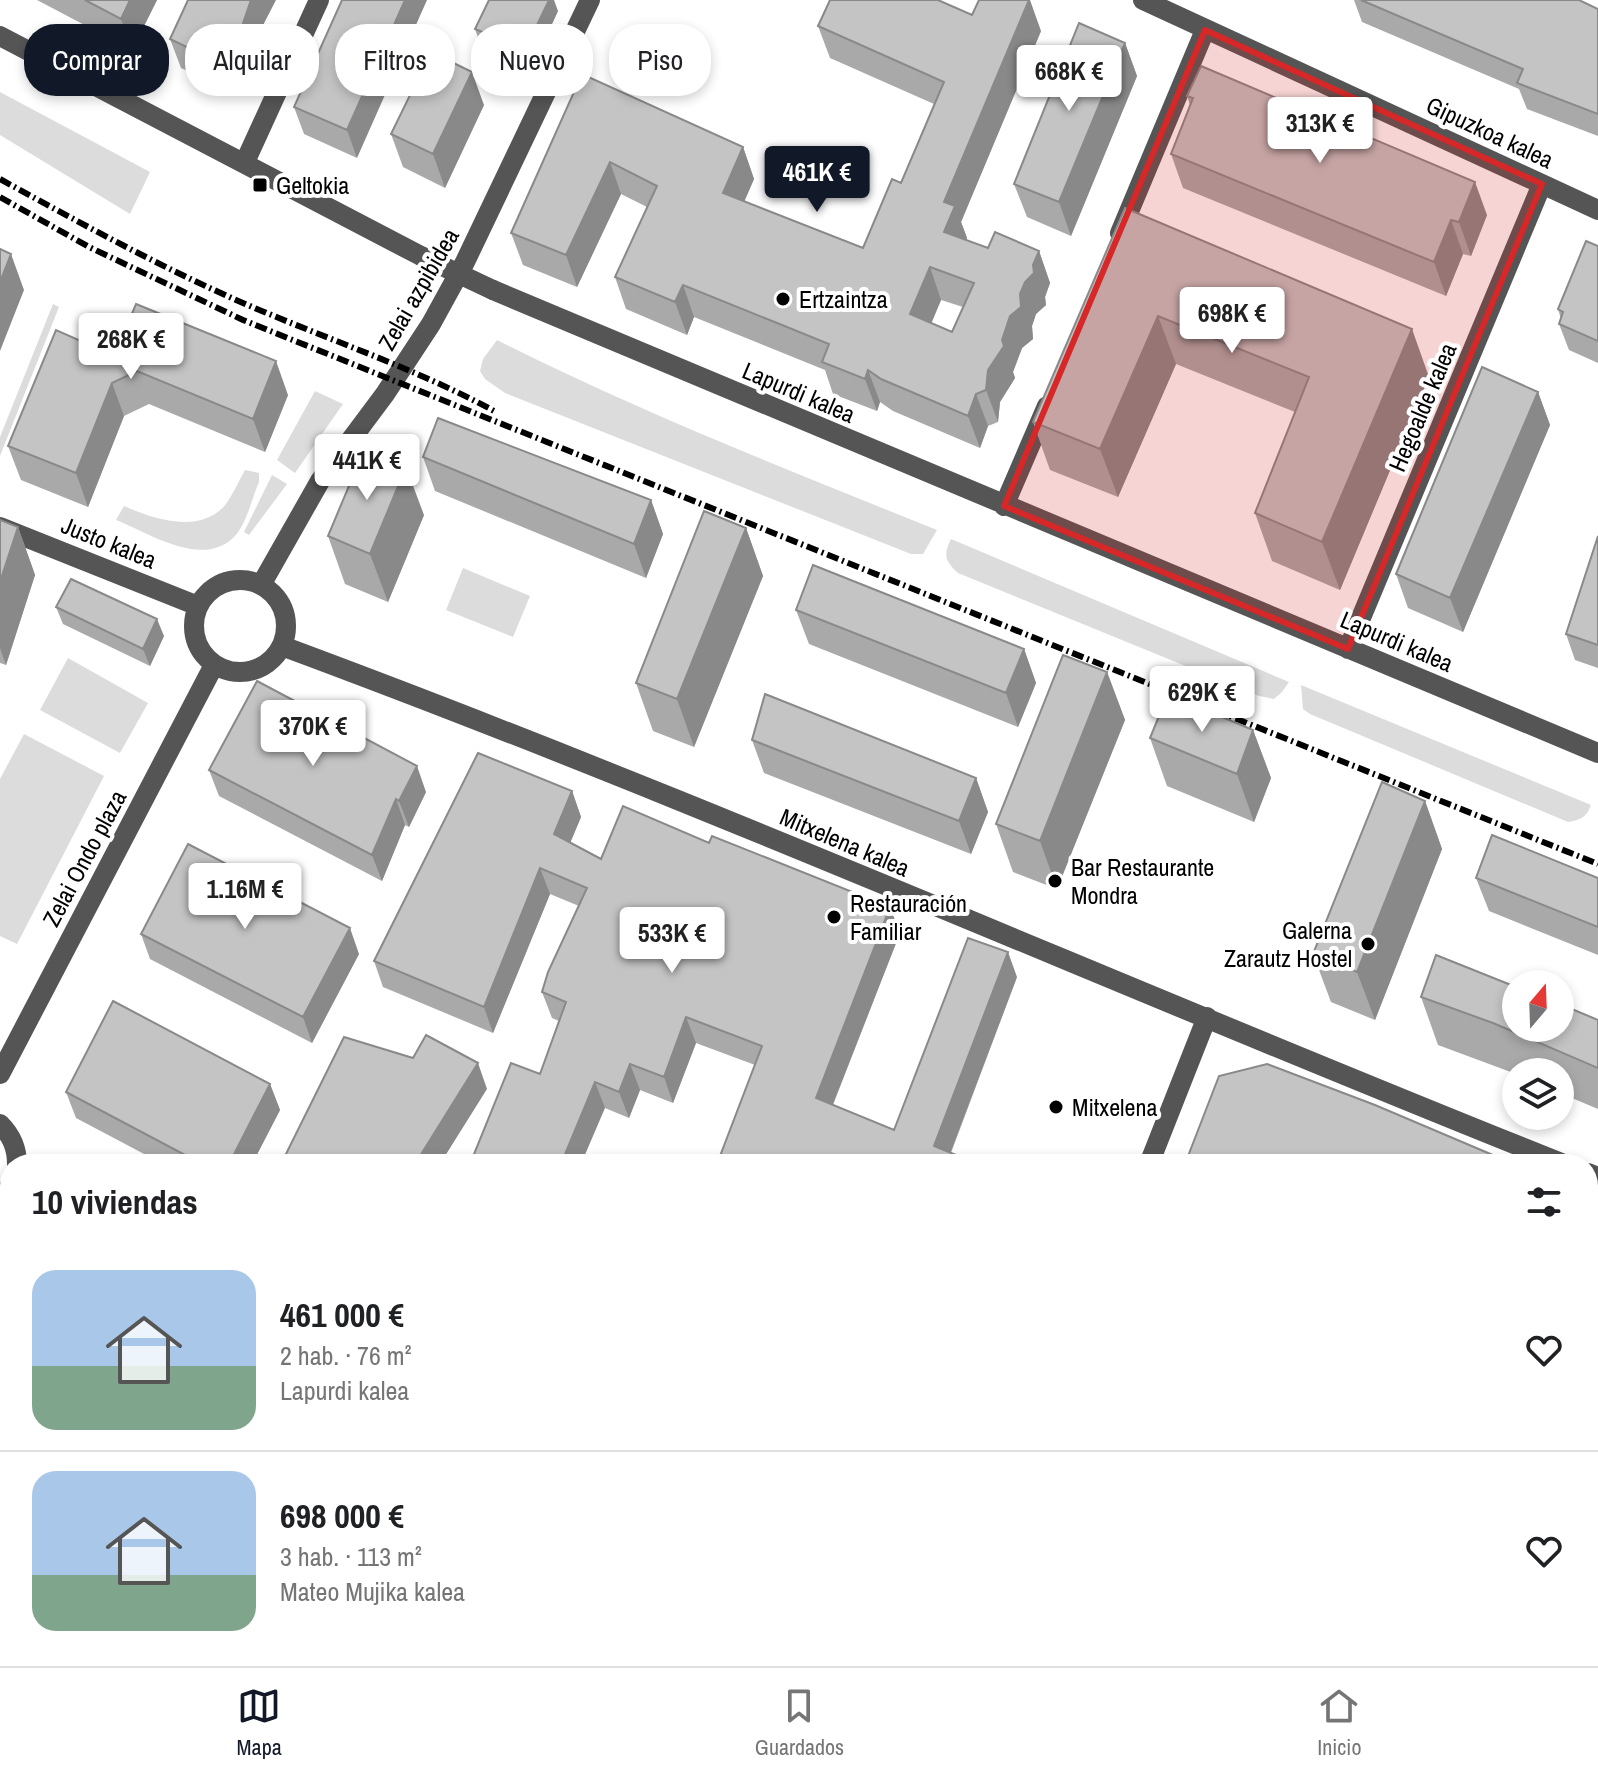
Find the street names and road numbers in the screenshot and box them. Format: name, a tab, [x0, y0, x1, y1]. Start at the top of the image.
street label: Gipuzkoa kalea	[1421, 89, 1559, 175]
street label: Zelai azpibidea	[370, 222, 466, 356]
street label: Hegoalde kalea	[1381, 338, 1463, 476]
street label: Lapurdi kalea	[738, 354, 860, 430]
street label: Justo kalea	[57, 509, 161, 576]
street label: Lapurdi kalea	[1336, 603, 1458, 679]
street label: Zelai Ondo plaza	[35, 784, 133, 932]
street label: Mitxelena kalea	[775, 800, 915, 884]

